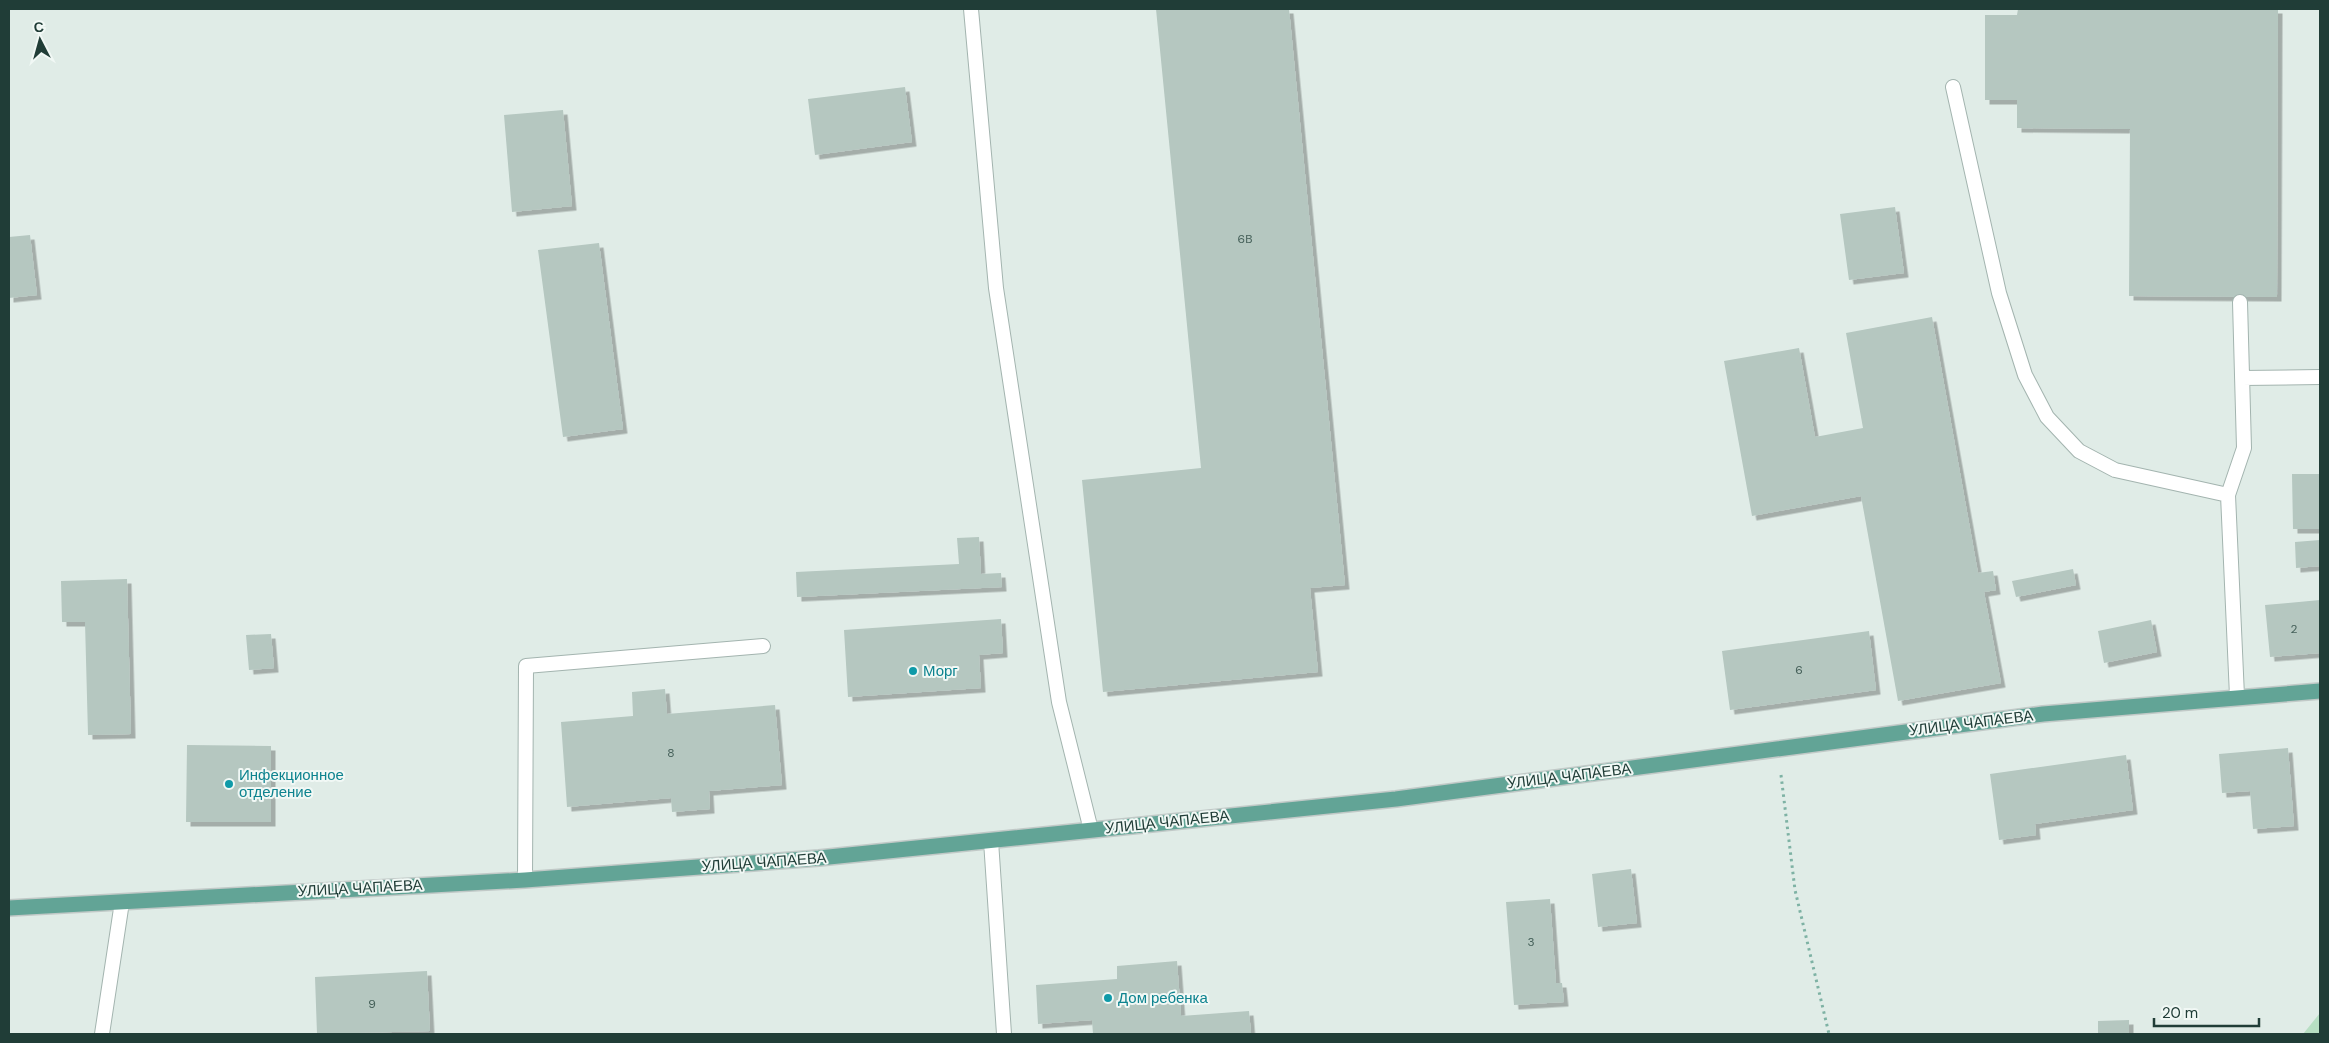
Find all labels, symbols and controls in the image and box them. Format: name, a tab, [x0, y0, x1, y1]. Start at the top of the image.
north arrow	[15, 15, 65, 65]
text: С	[33, 18, 45, 37]
house number: 6B	[1238, 231, 1252, 247]
house number: 2	[2291, 621, 2298, 637]
place label: Морг	[923, 661, 958, 681]
house number: 6	[1795, 662, 1803, 678]
marker: Морг	[907, 665, 919, 677]
street label: УЛИЦА ЧАПАЕВА	[1908, 705, 2034, 741]
house number: 8	[667, 745, 675, 761]
street label: УЛИЦА ЧАПАЕВА	[1506, 758, 1632, 794]
place label: Инфекционное отделение	[239, 765, 344, 802]
marker: Инфекционное отделение	[223, 778, 235, 790]
street label: УЛИЦА ЧАПАЕВА	[1104, 806, 1230, 838]
street label: УЛИЦА ЧАПАЕВА	[701, 848, 827, 876]
street label: УЛИЦА ЧАПАЕВА	[297, 875, 423, 901]
house number: 3	[1527, 934, 1535, 950]
place label: Дом ребенка	[1118, 988, 1208, 1008]
marker: Дом ребенка	[1102, 992, 1114, 1004]
house number: 9	[368, 996, 376, 1012]
scale bar	[2154, 996, 2259, 1028]
text: 20 m	[2162, 1003, 2198, 1023]

